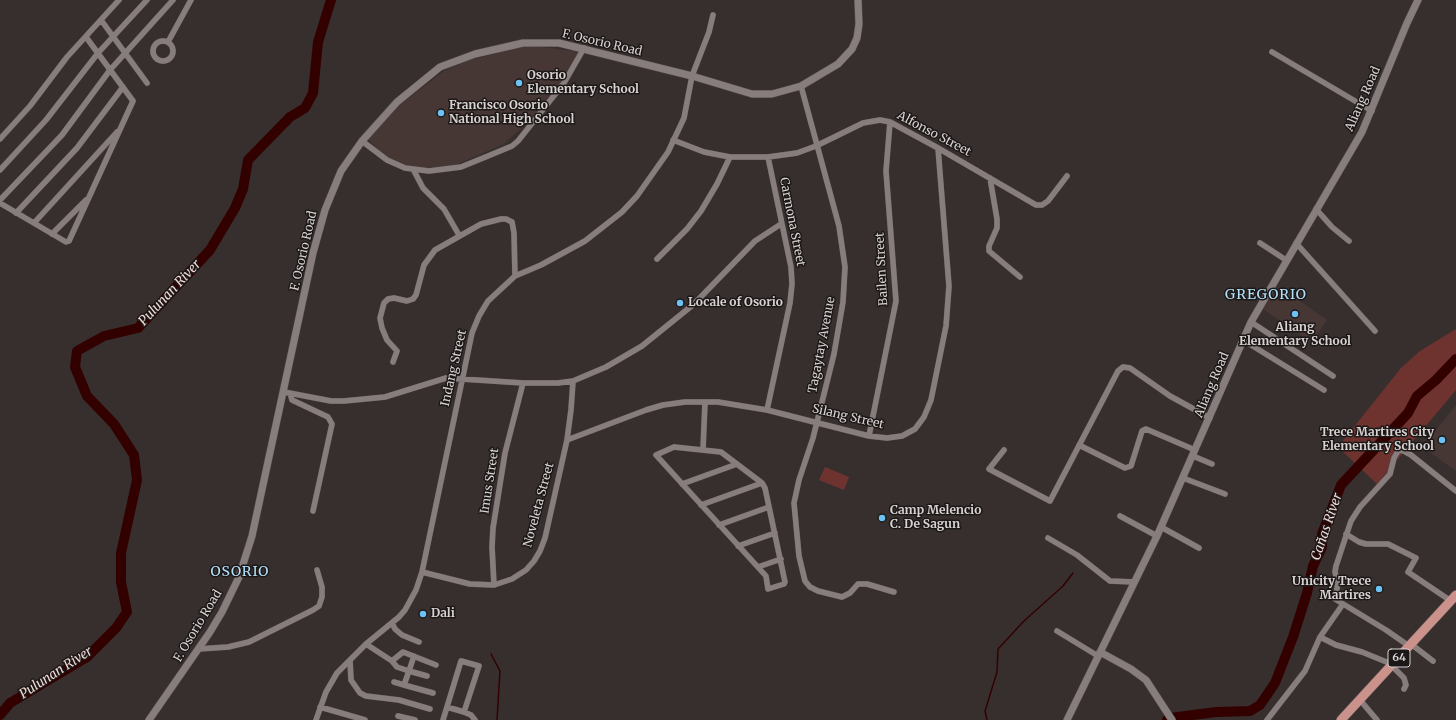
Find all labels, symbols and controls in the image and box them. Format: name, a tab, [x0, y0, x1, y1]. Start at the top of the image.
street label: F. Osorio Road	[561, 27, 643, 59]
street label: Aliang Road	[1342, 64, 1384, 134]
place label: Osorio Elementary School	[527, 69, 639, 97]
marker: Osorio Elementary School	[514, 78, 524, 88]
place label: Francisco Osorio National High School	[449, 99, 574, 127]
marker: Francisco Osorio National High School	[436, 108, 446, 118]
street label: Alfonso Street	[895, 108, 973, 160]
street label: Carmona Street	[776, 176, 808, 268]
street label: F. Osorio Road	[288, 210, 320, 292]
street label: Bailen Street	[873, 232, 891, 306]
water label: Pulunan River	[136, 257, 204, 329]
district label: GREGORIO	[1225, 287, 1307, 303]
place label: Locale of Osorio	[688, 296, 783, 310]
street label: Tagaytay Avenue	[806, 296, 838, 394]
marker: Locale of Osorio	[675, 298, 685, 308]
marker: Aliang Elementary School	[1290, 309, 1300, 319]
place label: Aliang Elementary School	[1239, 321, 1351, 349]
street label: Indang Street	[438, 328, 470, 408]
street label: Aliang Road	[1192, 350, 1232, 420]
street label: Silang Street	[811, 402, 885, 432]
place label: Trece Martires City Elementary School	[1320, 426, 1434, 454]
marker: Trece Martires City Elementary School	[1437, 435, 1447, 445]
street label: Imus Street	[478, 447, 502, 515]
street label: Noveleta Street	[521, 461, 557, 549]
water label: Cañas River	[1308, 491, 1346, 563]
place label: Camp Melencio C. De Sagun	[890, 504, 981, 532]
marker: Camp Melencio C. De Sagun	[877, 513, 887, 523]
district label: OSORIO	[211, 564, 269, 580]
place label: Unicity Trece Martires	[1292, 575, 1371, 603]
marker: Unicity Trece Martires	[1374, 584, 1384, 594]
street label: F. Osorio Road	[171, 587, 225, 665]
place label: Dali	[431, 607, 455, 621]
marker: Dali	[418, 609, 428, 619]
water label: Pulunan River	[17, 644, 95, 702]
road number: 64	[1388, 649, 1410, 667]

